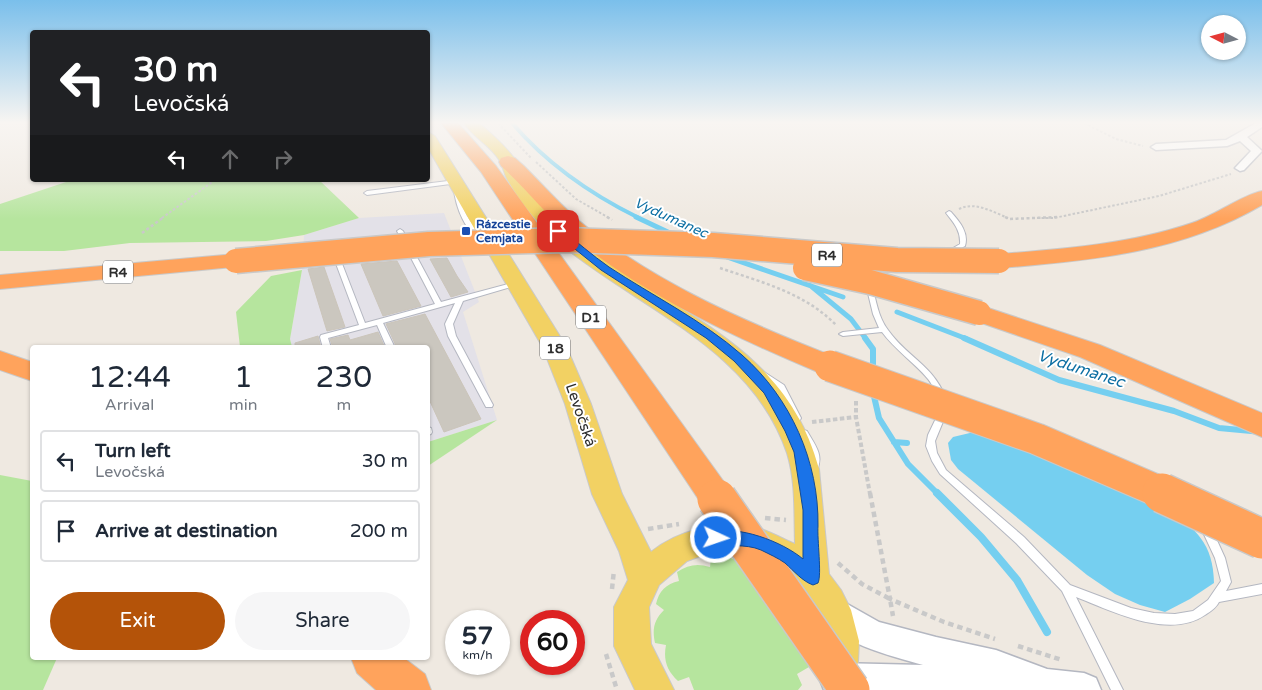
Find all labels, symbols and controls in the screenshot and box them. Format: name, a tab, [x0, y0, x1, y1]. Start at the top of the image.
north arrow	[1201, 15, 1246, 60]
map controls	[1201, 15, 1246, 60]
text: 30 m	[133, 49, 218, 91]
icon: left	[50, 50, 115, 115]
text: Levočská	[133, 91, 229, 117]
icon: left	[163, 145, 191, 173]
icon: ahead	[216, 145, 244, 173]
icon: right	[269, 145, 297, 173]
water label: Vydumanec	[632, 194, 712, 242]
pin	[537, 210, 579, 252]
place label: Rázcestie Cemjata	[476, 217, 531, 246]
icon: arrive	[544, 217, 572, 245]
marker: Rázcestie Cemjata	[460, 225, 472, 237]
road number: R4	[812, 244, 842, 266]
road number: R4	[103, 260, 133, 284]
road number: D1	[576, 306, 606, 328]
road number: 18	[540, 336, 570, 359]
water label: Vydumanec	[1035, 346, 1128, 393]
text: 12:44	[88, 359, 171, 396]
text: 1	[234, 359, 253, 396]
text: 230	[316, 359, 372, 396]
street label: Levočská	[562, 381, 600, 449]
text: Arrival	[105, 395, 154, 415]
text: min	[229, 395, 258, 415]
text: m	[336, 395, 351, 415]
text: Turn left	[95, 440, 171, 462]
icon: left	[52, 447, 80, 475]
text: 30 m	[362, 450, 408, 472]
text: Levočská	[95, 462, 165, 482]
position arrow	[689, 511, 741, 563]
icon: arrive	[52, 517, 80, 545]
text: Arrive at destination	[95, 520, 278, 542]
text: 200 m	[350, 520, 408, 542]
button: Exit	[50, 592, 225, 650]
button: Share	[235, 592, 410, 650]
speed limit sign: 60	[520, 610, 585, 675]
text: 57	[462, 621, 493, 651]
text: km/h	[462, 648, 493, 662]

